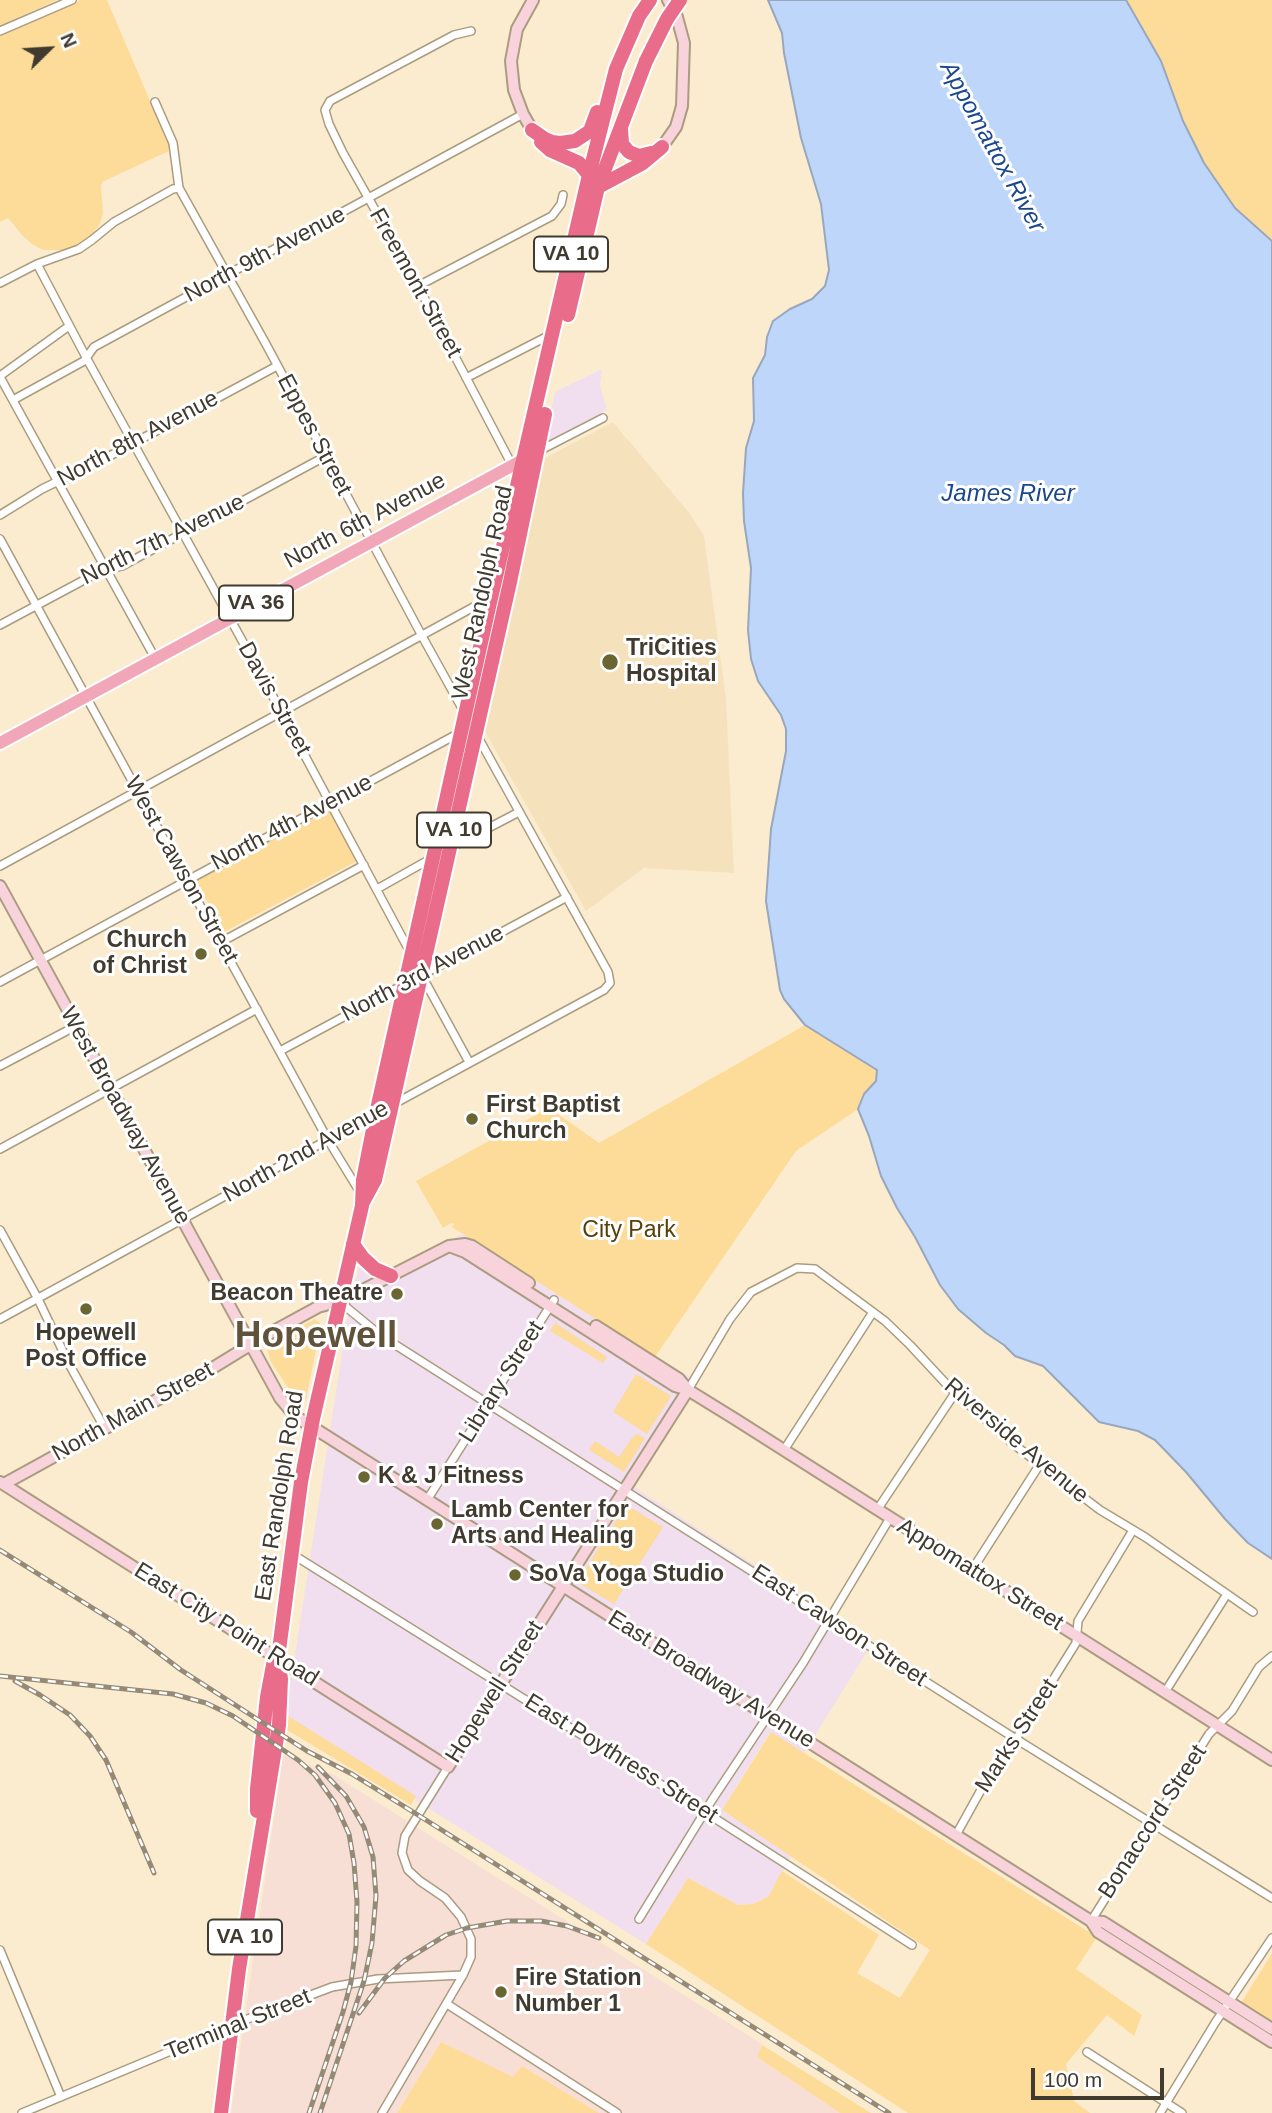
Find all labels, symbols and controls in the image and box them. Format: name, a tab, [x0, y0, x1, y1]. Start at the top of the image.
north arrow	[14, 14, 84, 84]
text: N	[56, 30, 81, 51]
water label: Appomattox River	[933, 57, 1051, 237]
street label: North 9th Avenue	[180, 201, 350, 309]
street label: Freemont Street	[363, 204, 467, 362]
road number: VA 10	[534, 236, 608, 272]
street label: Eppes Street	[271, 370, 357, 500]
street label: North 8th Avenue	[53, 385, 223, 493]
street label: North 6th Avenue	[280, 467, 450, 575]
water label: James River	[941, 480, 1075, 508]
street label: West Randolph Road	[447, 483, 519, 703]
street label: North 7th Avenue	[77, 488, 249, 592]
road number: VA 36	[219, 586, 293, 620]
place label: TriCities Hospital	[626, 635, 717, 689]
street label: Davis Street	[232, 638, 316, 760]
marker: TriCities Hospital	[600, 652, 620, 672]
street label: North 4th Avenue	[207, 769, 377, 877]
street label: West Cawson Street	[118, 772, 244, 968]
road number: VA 10	[417, 812, 491, 848]
street label: North 3rd Avenue	[337, 920, 509, 1028]
place label: Church of Christ	[92, 927, 187, 981]
marker: Church of Christ	[193, 946, 209, 962]
street label: West Broadway Avenue	[54, 1002, 196, 1230]
place label: First Baptist Church	[486, 1092, 620, 1146]
street label: North 2nd Avenue	[218, 1095, 394, 1209]
marker: First Baptist Church	[464, 1111, 480, 1127]
park label: City Park	[582, 1217, 676, 1245]
place label: Beacon Theatre	[210, 1280, 383, 1308]
marker: Beacon Theatre	[389, 1286, 405, 1302]
marker: Hopewell Post Office	[78, 1301, 94, 1317]
district label: Hopewell	[235, 1315, 397, 1359]
street label: Library Street	[454, 1316, 550, 1448]
place label: Hopewell Post Office	[25, 1320, 147, 1374]
street label: North Main Street	[47, 1356, 219, 1468]
street label: Riverside Avenue	[938, 1373, 1094, 1509]
street label: East Randolph Road	[250, 1389, 310, 1603]
place label: K & J Fitness	[378, 1463, 524, 1491]
marker: K & J Fitness	[356, 1469, 372, 1485]
place label: Lamb Center for Arts and Healing	[451, 1497, 634, 1551]
street label: Appomattox Street	[892, 1513, 1068, 1637]
marker: Lamb Center for Arts and Healing	[429, 1516, 445, 1532]
street label: East City Point Road	[129, 1557, 323, 1693]
street label: East Cawson Street	[746, 1559, 932, 1693]
place label: SoVa Yoga Studio	[529, 1561, 724, 1589]
marker: SoVa Yoga Studio	[507, 1567, 523, 1583]
street label: East Broadway Avenue	[602, 1605, 820, 1755]
street label: Hopewell Street	[440, 1616, 550, 1768]
street label: Marks Street	[970, 1674, 1064, 1798]
street label: East Poythress Street	[519, 1688, 723, 1830]
street label: Bonaccord Street	[1093, 1740, 1213, 1904]
road number: VA 10	[208, 1920, 282, 1954]
place label: Fire Station Number 1	[515, 1965, 642, 2019]
street label: Terminal Street	[161, 1983, 315, 2067]
marker: Fire Station Number 1	[493, 1984, 509, 2000]
scale bar	[1034, 2054, 1167, 2098]
text: 100 m	[1044, 2068, 1102, 2091]

